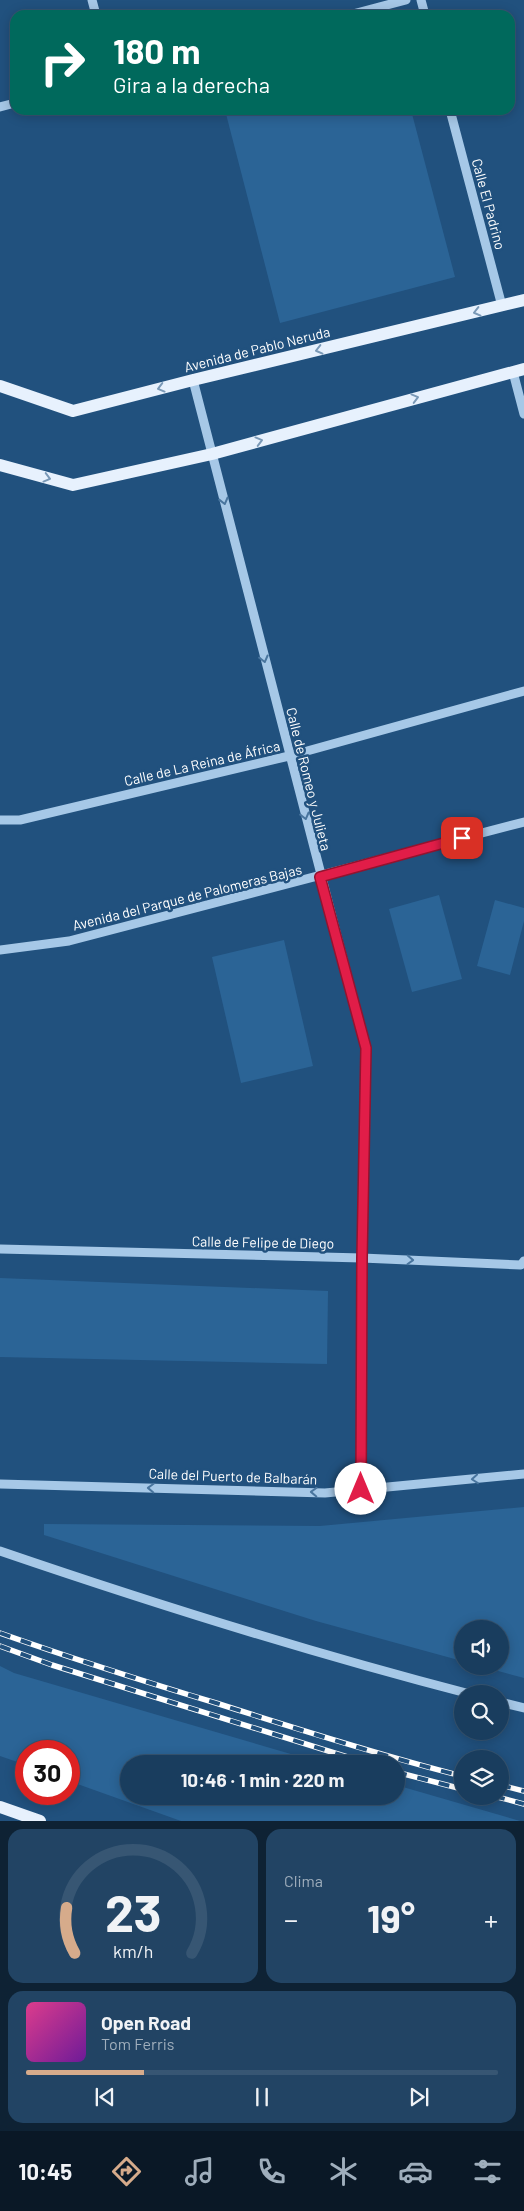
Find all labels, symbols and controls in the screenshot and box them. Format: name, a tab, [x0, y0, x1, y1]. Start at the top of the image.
text: 180 m	[113, 29, 201, 71]
icon: right	[30, 30, 95, 95]
text: Gira a la derecha	[113, 71, 270, 97]
street label: Calle El Padrino	[469, 157, 509, 251]
one-way arrow	[472, 306, 481, 317]
street label: Avenida de Pablo Neruda	[182, 323, 332, 375]
one-way arrow	[314, 344, 323, 355]
one-way arrow	[157, 383, 165, 393]
one-way arrow	[411, 394, 419, 404]
one-way arrow	[254, 436, 263, 447]
one-way arrow	[43, 472, 52, 483]
one-way arrow	[218, 497, 229, 506]
one-way arrow	[258, 654, 269, 663]
street label: Calle de Romeo y Julieta	[283, 706, 335, 852]
street label: Calle de La Reina de África	[122, 737, 282, 789]
one-way arrow	[299, 811, 310, 820]
pin	[441, 817, 483, 859]
icon: arrive	[448, 824, 476, 852]
street label: Avenida del Parque de Palomeras Bajas	[71, 860, 304, 934]
street label: Calle de Felipe de Diego	[192, 1232, 334, 1252]
one-way arrow	[407, 1255, 415, 1265]
position arrow	[334, 1462, 386, 1514]
street label: Calle del Puerto de Balbarán	[148, 1465, 318, 1487]
one-way arrow	[471, 1473, 479, 1484]
one-way arrow	[147, 1483, 154, 1493]
one-way arrow	[309, 1487, 317, 1498]
map controls	[454, 1620, 509, 1805]
button: sound	[454, 1620, 509, 1675]
button: search	[454, 1685, 509, 1740]
speed limit sign: 30	[15, 1740, 80, 1805]
button: layers	[454, 1750, 509, 1805]
text: 10:46 · 1 min · 220 m	[181, 1768, 344, 1791]
text: Clima	[284, 1871, 323, 1890]
text: 23	[105, 1880, 161, 1942]
text: 19°	[367, 1895, 415, 1941]
text: −	[284, 1902, 298, 1936]
text: +	[484, 1902, 498, 1936]
text: km/h	[113, 1940, 153, 1962]
text: Open Road	[101, 2011, 191, 2034]
text: Tom Ferris	[101, 2034, 175, 2053]
icon: previous	[91, 2083, 119, 2111]
icon: pause	[248, 2083, 276, 2111]
icon: next	[405, 2083, 433, 2111]
icon: directions	[109, 2154, 144, 2189]
icon: music	[182, 2154, 217, 2189]
icon: phone	[254, 2154, 289, 2189]
icon: climate	[326, 2154, 361, 2189]
icon: car	[398, 2154, 433, 2189]
icon: filters	[470, 2154, 505, 2189]
text: 10:45	[19, 2158, 72, 2184]

